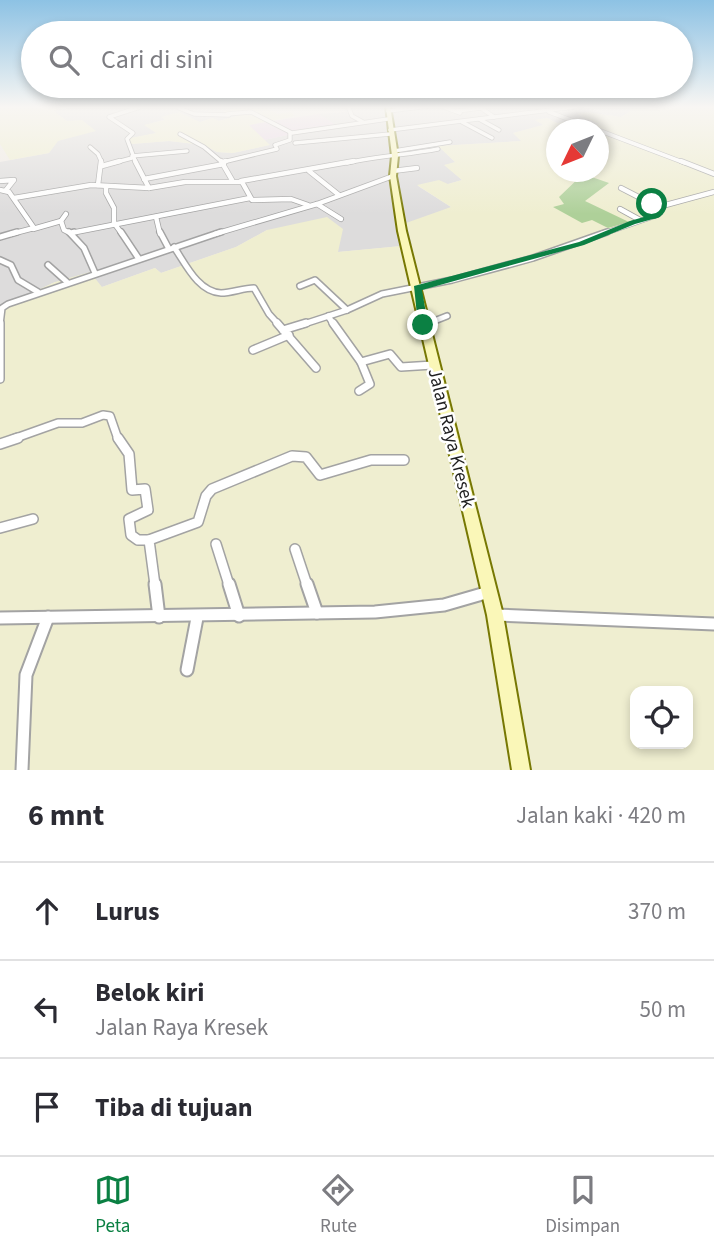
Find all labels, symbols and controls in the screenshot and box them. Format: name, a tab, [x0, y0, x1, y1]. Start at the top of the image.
search box	[21, 21, 693, 98]
icon: search	[45, 41, 83, 79]
text: Cari di sini	[101, 41, 214, 78]
north arrow	[546, 119, 609, 182]
route start	[636, 188, 667, 219]
route end	[407, 309, 438, 340]
street label: Jalan Raya Kresek	[421, 365, 482, 511]
map controls	[630, 686, 693, 749]
button: locate	[630, 686, 693, 749]
text: 6 mnt	[28, 794, 104, 837]
text: Jalan kaki · 420 m	[516, 799, 686, 832]
icon: ahead	[28, 892, 66, 930]
text: Lurus	[95, 893, 160, 930]
text: 370 m	[628, 895, 686, 928]
text: Belok kiri	[95, 974, 204, 1011]
icon: left	[28, 990, 66, 1028]
text: 50 m	[639, 993, 686, 1026]
text: Jalan Raya Kresek	[95, 1011, 268, 1044]
icon: arrive	[28, 1088, 66, 1126]
text: Tiba di tujuan	[95, 1089, 253, 1126]
tab: Peta	[94, 1171, 132, 1240]
tab: Rute	[319, 1171, 357, 1240]
tab: Disimpan	[545, 1171, 620, 1240]

